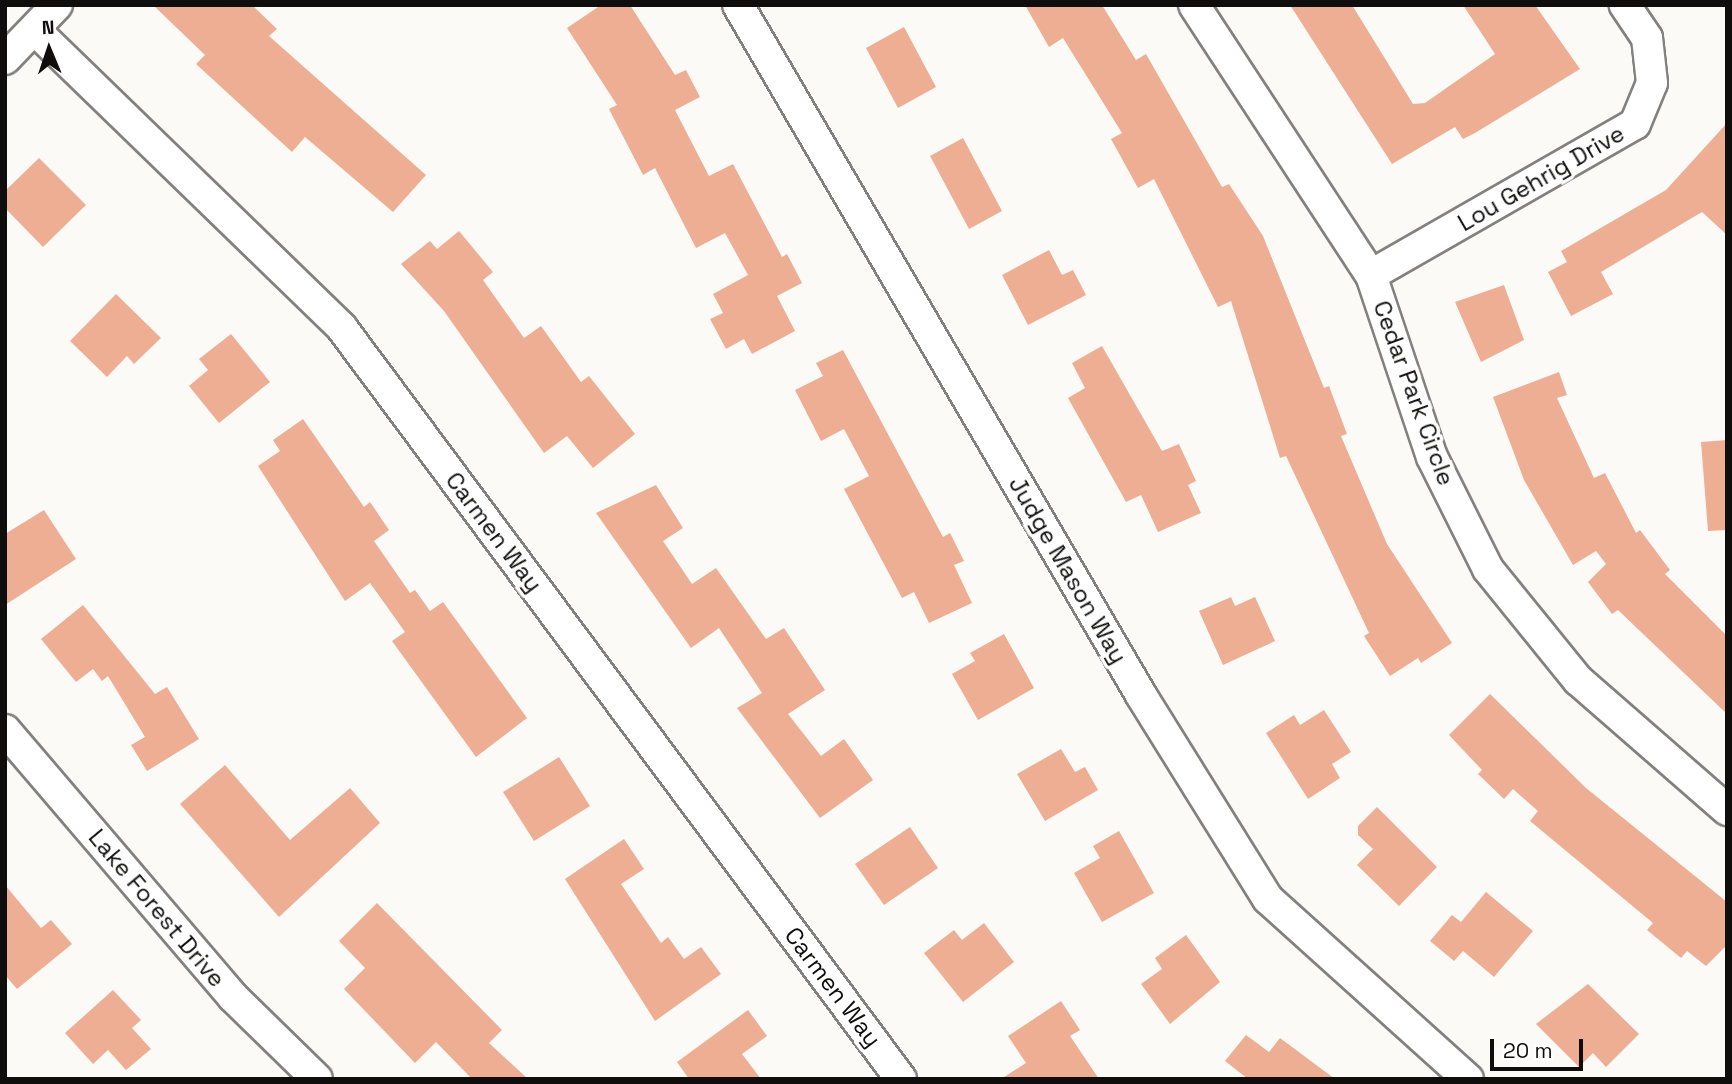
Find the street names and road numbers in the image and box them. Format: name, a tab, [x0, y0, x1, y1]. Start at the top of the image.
street label: Lou Gehrig Drive	[1453, 119, 1629, 237]
street label: Cedar Park Circle	[1367, 297, 1461, 489]
street label: Carmen Way	[439, 466, 549, 598]
street label: Judge Mason Way	[1003, 471, 1133, 669]
street label: Lake Forest Drive	[83, 823, 231, 993]
street label: Carmen Way	[778, 921, 888, 1053]

